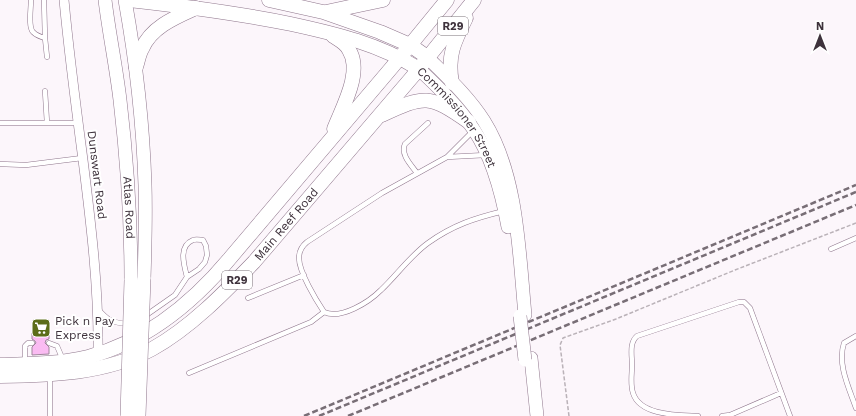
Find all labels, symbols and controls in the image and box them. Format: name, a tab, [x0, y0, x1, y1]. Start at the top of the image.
north arrow	[800, 16, 840, 56]
road number: R29	[438, 17, 468, 35]
text: N	[816, 20, 824, 33]
street label: Commissioner Street	[414, 64, 499, 170]
street label: Dunswart Road	[85, 130, 109, 220]
street label: Atlas Road	[120, 176, 137, 239]
street label: Main Reef Road	[251, 185, 321, 263]
road number: R29	[222, 271, 252, 289]
place label: Pick n Pay Express	[55, 314, 115, 342]
supermarket icon: Pick n Pay Express	[30, 317, 52, 339]

